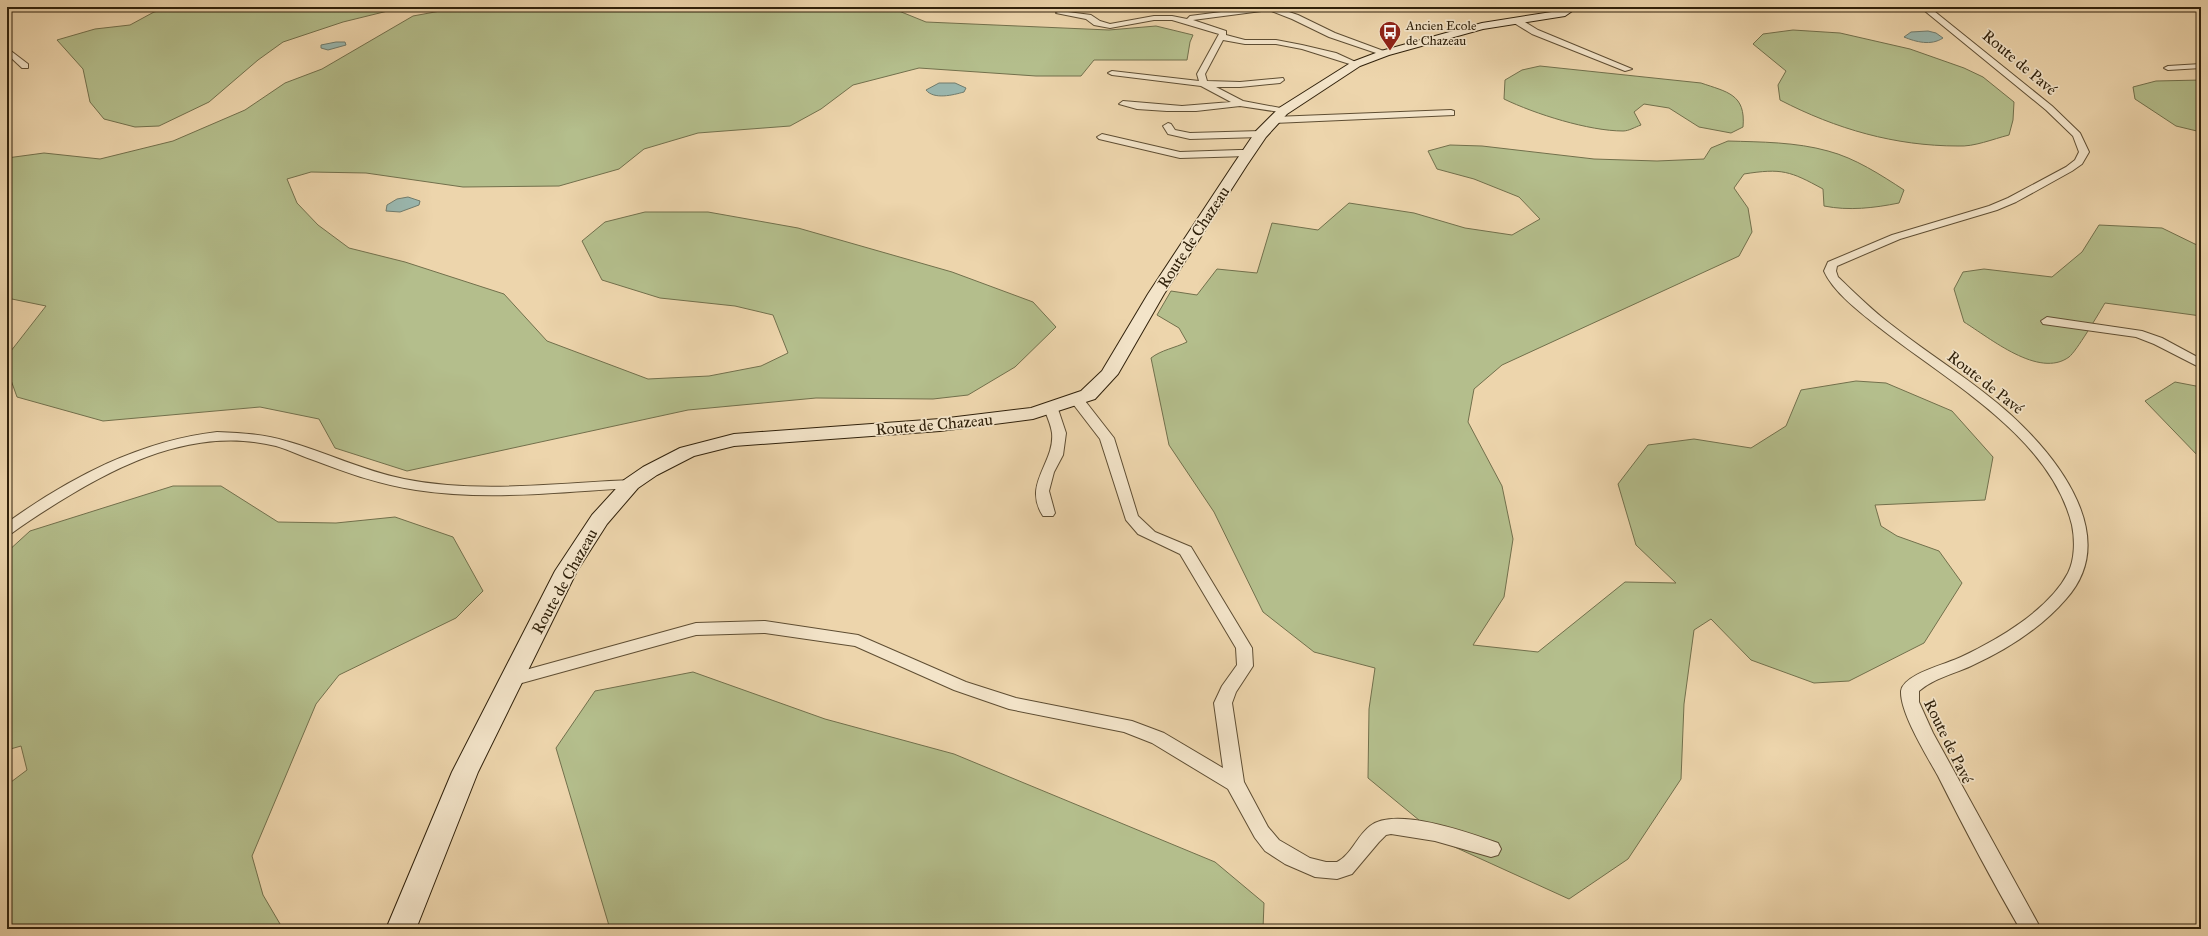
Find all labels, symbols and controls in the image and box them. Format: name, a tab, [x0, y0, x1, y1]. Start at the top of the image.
place label: Ancien Ecole de Chazeau	[1405, 18, 1477, 49]
bus stop icon: Ancien Ecole de Chazeau	[1377, 19, 1403, 52]
street label: Route de Pavé	[1979, 26, 2061, 99]
street label: Route de Chazeau	[1153, 182, 1234, 292]
street label: Route de Pavé	[1944, 347, 2028, 418]
street label: Route de Chazeau	[875, 410, 994, 439]
street label: Route de Chazeau	[528, 525, 601, 637]
street label: Route de Pavé	[1920, 696, 1977, 787]

